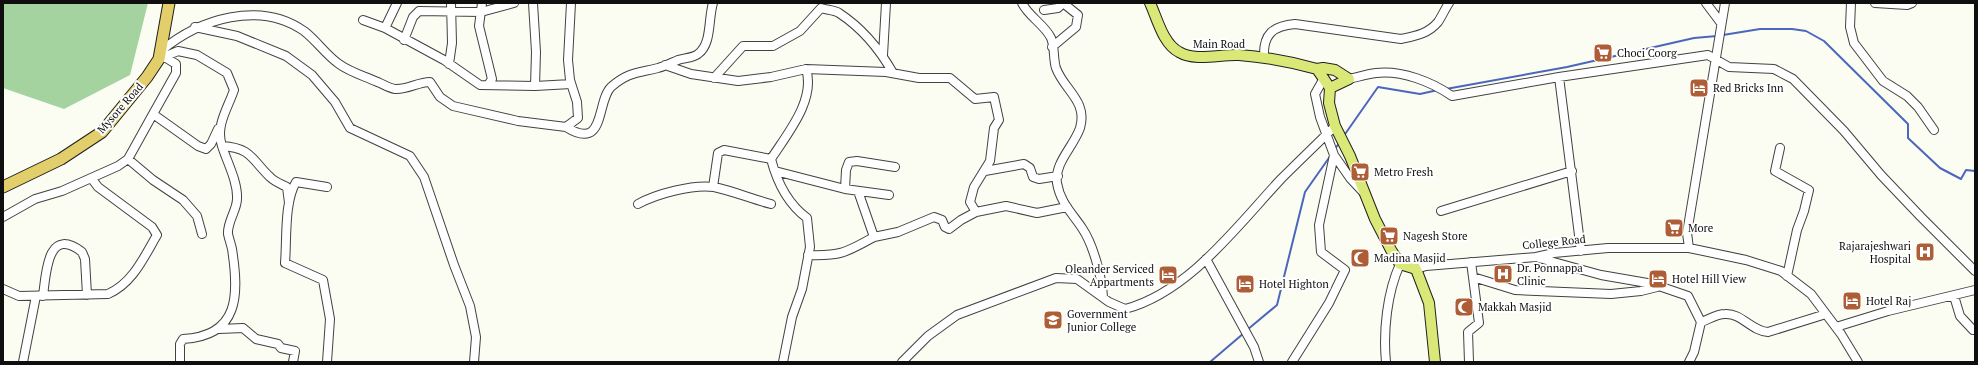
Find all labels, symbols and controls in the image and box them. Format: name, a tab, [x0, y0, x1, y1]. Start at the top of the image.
street label: Main Road	[1193, 37, 1245, 51]
supermarket icon: Choci Coorg	[1592, 42, 1614, 64]
place label: Choci Coorg	[1617, 46, 1677, 60]
hotel icon: Red Bricks Inn	[1688, 77, 1710, 99]
street label: Mysore Road	[94, 80, 146, 136]
place label: Red Bricks Inn	[1713, 81, 1784, 95]
supermarket icon: Metro Fresh	[1349, 161, 1371, 183]
place label: Metro Fresh	[1374, 165, 1434, 179]
supermarket icon: More	[1663, 217, 1685, 239]
place label: More	[1688, 221, 1714, 235]
supermarket icon: Nagesh Store	[1378, 225, 1400, 247]
place label: Nagesh Store	[1403, 229, 1468, 243]
street label: College Road	[1522, 232, 1586, 252]
place label: Rajarajeshwari Hospital	[1839, 239, 1911, 266]
hospital icon: Rajarajeshwari Hospital	[1914, 241, 1936, 263]
mosque icon: Madina Masjid	[1349, 247, 1371, 269]
place label: Madina Masjid	[1374, 251, 1446, 265]
place label: Dr. Ponnappa Clinic	[1517, 261, 1583, 288]
place label: Oleander Serviced Appartments	[1065, 262, 1154, 289]
hospital icon: Dr. Ponnappa Clinic	[1492, 263, 1514, 285]
hotel icon: Oleander Serviced Appartments	[1157, 264, 1179, 286]
hotel icon: Hotel Hill View	[1647, 268, 1669, 290]
place label: Hotel Hill View	[1672, 272, 1747, 286]
hotel icon: Hotel Highton	[1234, 273, 1256, 295]
place label: Hotel Highton	[1259, 277, 1329, 291]
hotel icon: Hotel Raj	[1841, 290, 1863, 312]
place label: Hotel Raj	[1866, 294, 1911, 308]
mosque icon: Makkah Masjid	[1453, 296, 1475, 318]
place label: Makkah Masjid	[1478, 300, 1552, 314]
place label: Government Junior College	[1067, 307, 1137, 334]
school or university icon: Government Junior College	[1042, 309, 1064, 331]

